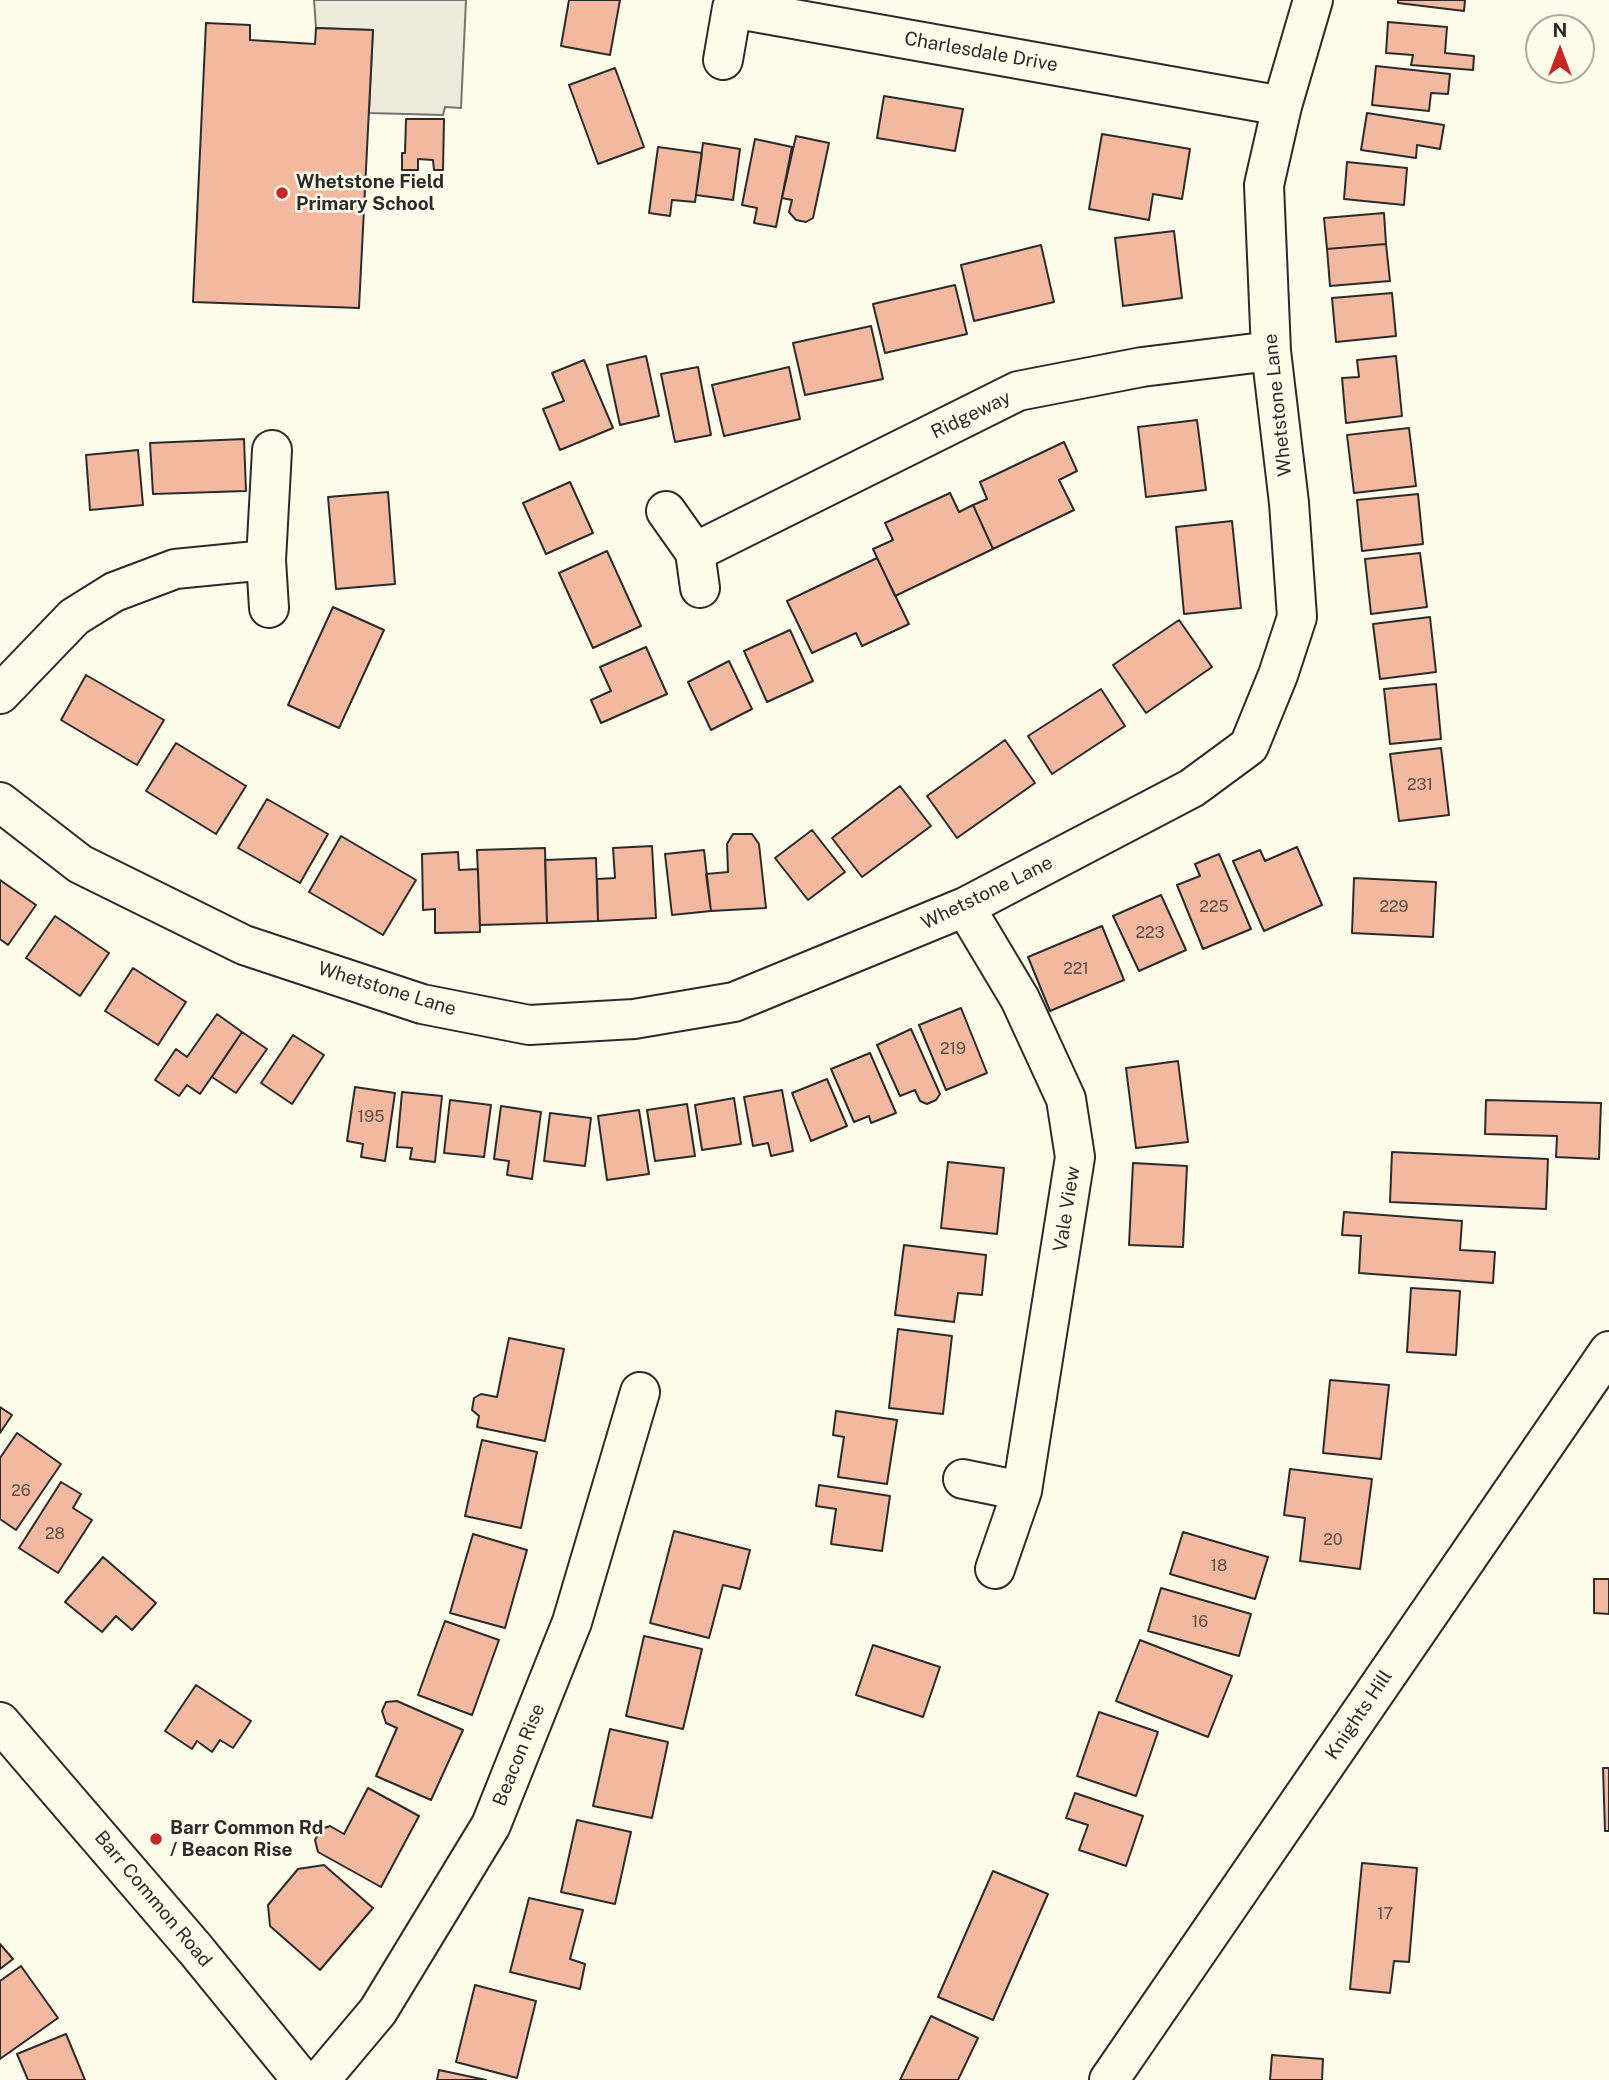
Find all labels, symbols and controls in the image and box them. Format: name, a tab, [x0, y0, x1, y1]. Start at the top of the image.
north arrow	[1525, 14, 1595, 84]
text: N	[1553, 19, 1567, 41]
street label: Charlesdale Drive	[902, 27, 1060, 77]
place label: Whetstone Field Primary School	[296, 171, 444, 215]
marker: Whetstone Field Primary School	[274, 185, 290, 201]
street label: Whetstone Lane	[1259, 333, 1297, 477]
street label: Ridgeway	[927, 386, 1015, 444]
house number: 231	[1407, 775, 1433, 795]
street label: Whetstone Lane	[918, 851, 1056, 935]
house number: 225	[1199, 897, 1229, 917]
house number: 229	[1379, 897, 1409, 917]
house number: 223	[1135, 923, 1165, 943]
street label: Whetstone Lane	[315, 957, 459, 1021]
house number: 221	[1063, 959, 1089, 979]
house number: 219	[940, 1039, 966, 1059]
house number: 195	[358, 1107, 384, 1127]
street label: Vale View	[1049, 1165, 1085, 1253]
house number: 26	[11, 1481, 31, 1501]
house number: 28	[45, 1524, 65, 1544]
house number: 20	[1323, 1530, 1343, 1550]
house number: 18	[1211, 1556, 1227, 1576]
house number: 16	[1192, 1612, 1208, 1632]
street label: Knights Hill	[1321, 1666, 1397, 1764]
street label: Beacon Rise	[488, 1701, 550, 1809]
place label: Barr Common Rd / Beacon Rise	[170, 1817, 323, 1861]
street label: Barr Common Road	[89, 1826, 217, 1972]
marker: Barr Common Rd / Beacon Rise	[148, 1831, 164, 1847]
house number: 17	[1377, 1904, 1393, 1924]

